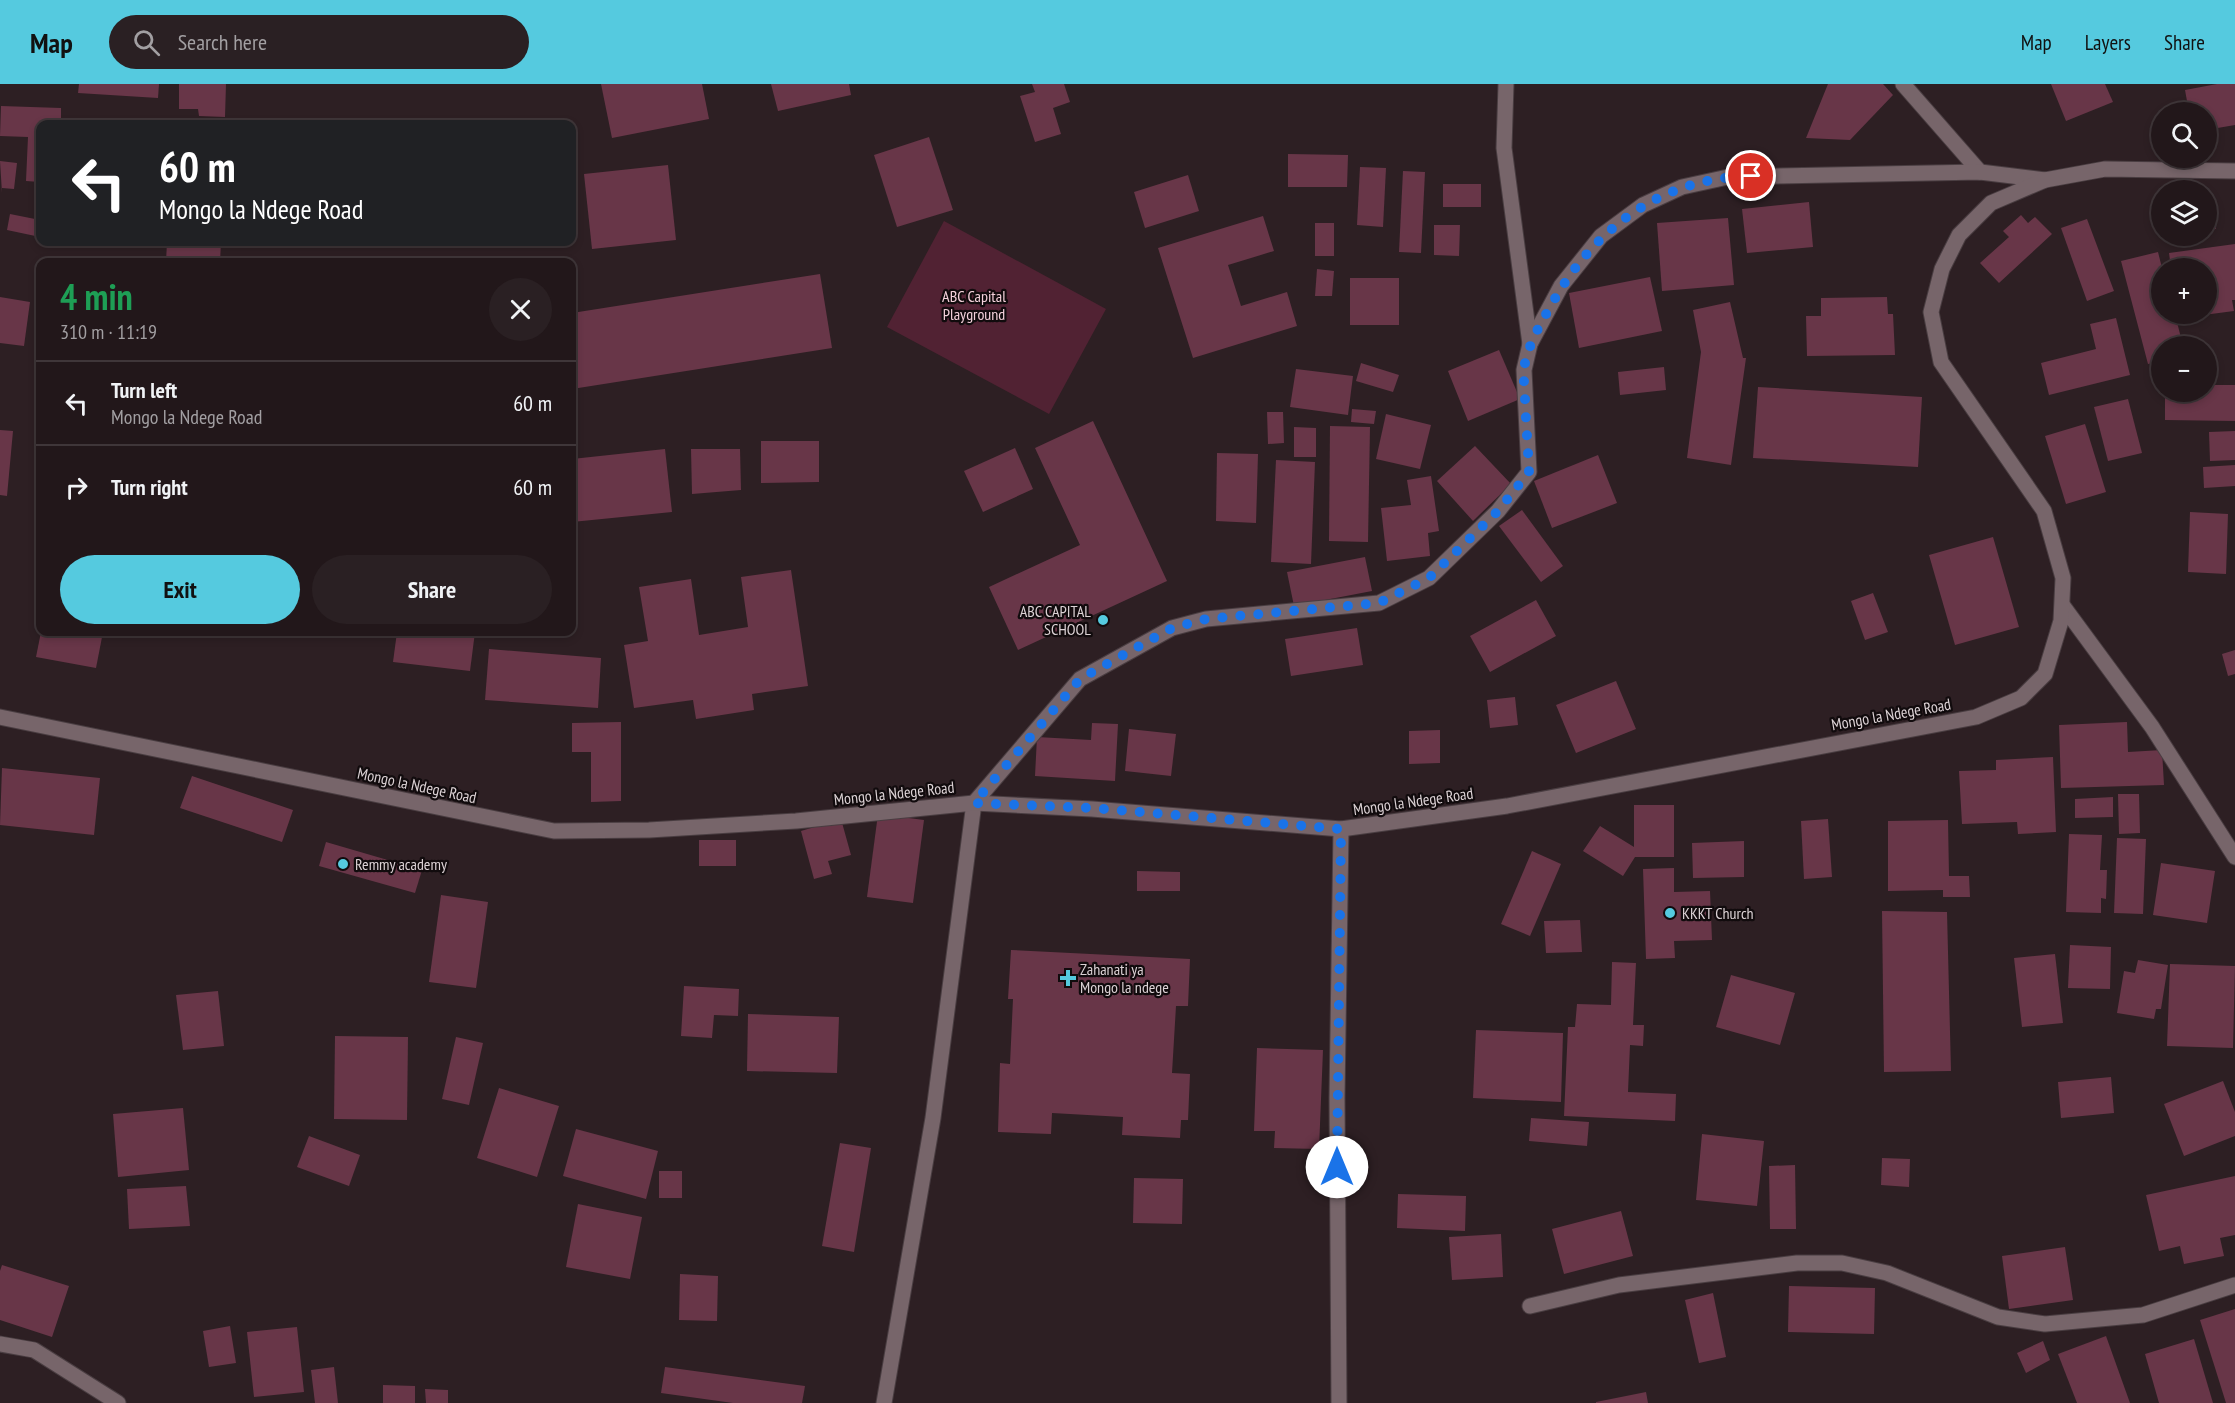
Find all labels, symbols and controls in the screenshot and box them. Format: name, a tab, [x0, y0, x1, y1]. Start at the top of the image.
search box	[109, 15, 529, 69]
text: Map	[30, 24, 73, 61]
icon: search	[130, 26, 163, 59]
text: Search here	[178, 28, 267, 56]
text: Map	[2021, 29, 2052, 56]
text: Layers	[2085, 29, 2131, 56]
text: Share	[2164, 29, 2205, 56]
map controls	[2151, 102, 2217, 402]
button: search	[2151, 102, 2217, 168]
text: 60 m	[159, 139, 236, 194]
icon: left	[60, 144, 138, 222]
pin	[1725, 150, 1776, 201]
icon: arrive	[1734, 159, 1767, 192]
button: layers	[2151, 180, 2217, 246]
text: Mongo la Ndege Road	[159, 192, 363, 226]
button: +	[2151, 258, 2217, 324]
text: 4 min	[60, 273, 133, 320]
button: close	[489, 278, 552, 341]
park label: ABC Capital Playground	[942, 286, 1006, 324]
text: 310 m · 11:19	[60, 319, 157, 345]
button: −	[2151, 336, 2217, 402]
text: Turn left	[111, 376, 177, 404]
icon: left	[60, 387, 93, 420]
text: 60 m	[513, 389, 552, 417]
text: Mongo la Ndege Road	[111, 404, 262, 430]
icon: right	[60, 471, 93, 504]
text: Turn right	[111, 473, 188, 501]
text: 60 m	[513, 473, 552, 501]
button: Exit	[60, 555, 300, 624]
button: Share	[312, 555, 552, 624]
place label: ABC CAPITAL SCHOOL	[1020, 601, 1091, 639]
marker: ABC CAPITAL SCHOOL	[1096, 613, 1110, 627]
street label: Mongo la Ndege Road	[1830, 694, 1952, 734]
street label: Mongo la Ndege Road	[356, 763, 478, 807]
street label: Mongo la Ndege Road	[833, 777, 955, 809]
street label: Mongo la Ndege Road	[1352, 783, 1474, 819]
place label: Remmy academy	[355, 854, 447, 874]
marker: Remmy academy	[336, 857, 350, 871]
place label: KKKT Church	[1682, 903, 1754, 923]
marker: KKKT Church	[1663, 906, 1677, 920]
place label: Zahanati ya Mongo la ndege	[1080, 959, 1169, 997]
marker: Zahanati ya Mongo la ndege	[1061, 971, 1075, 985]
position arrow	[1305, 1135, 1369, 1199]

